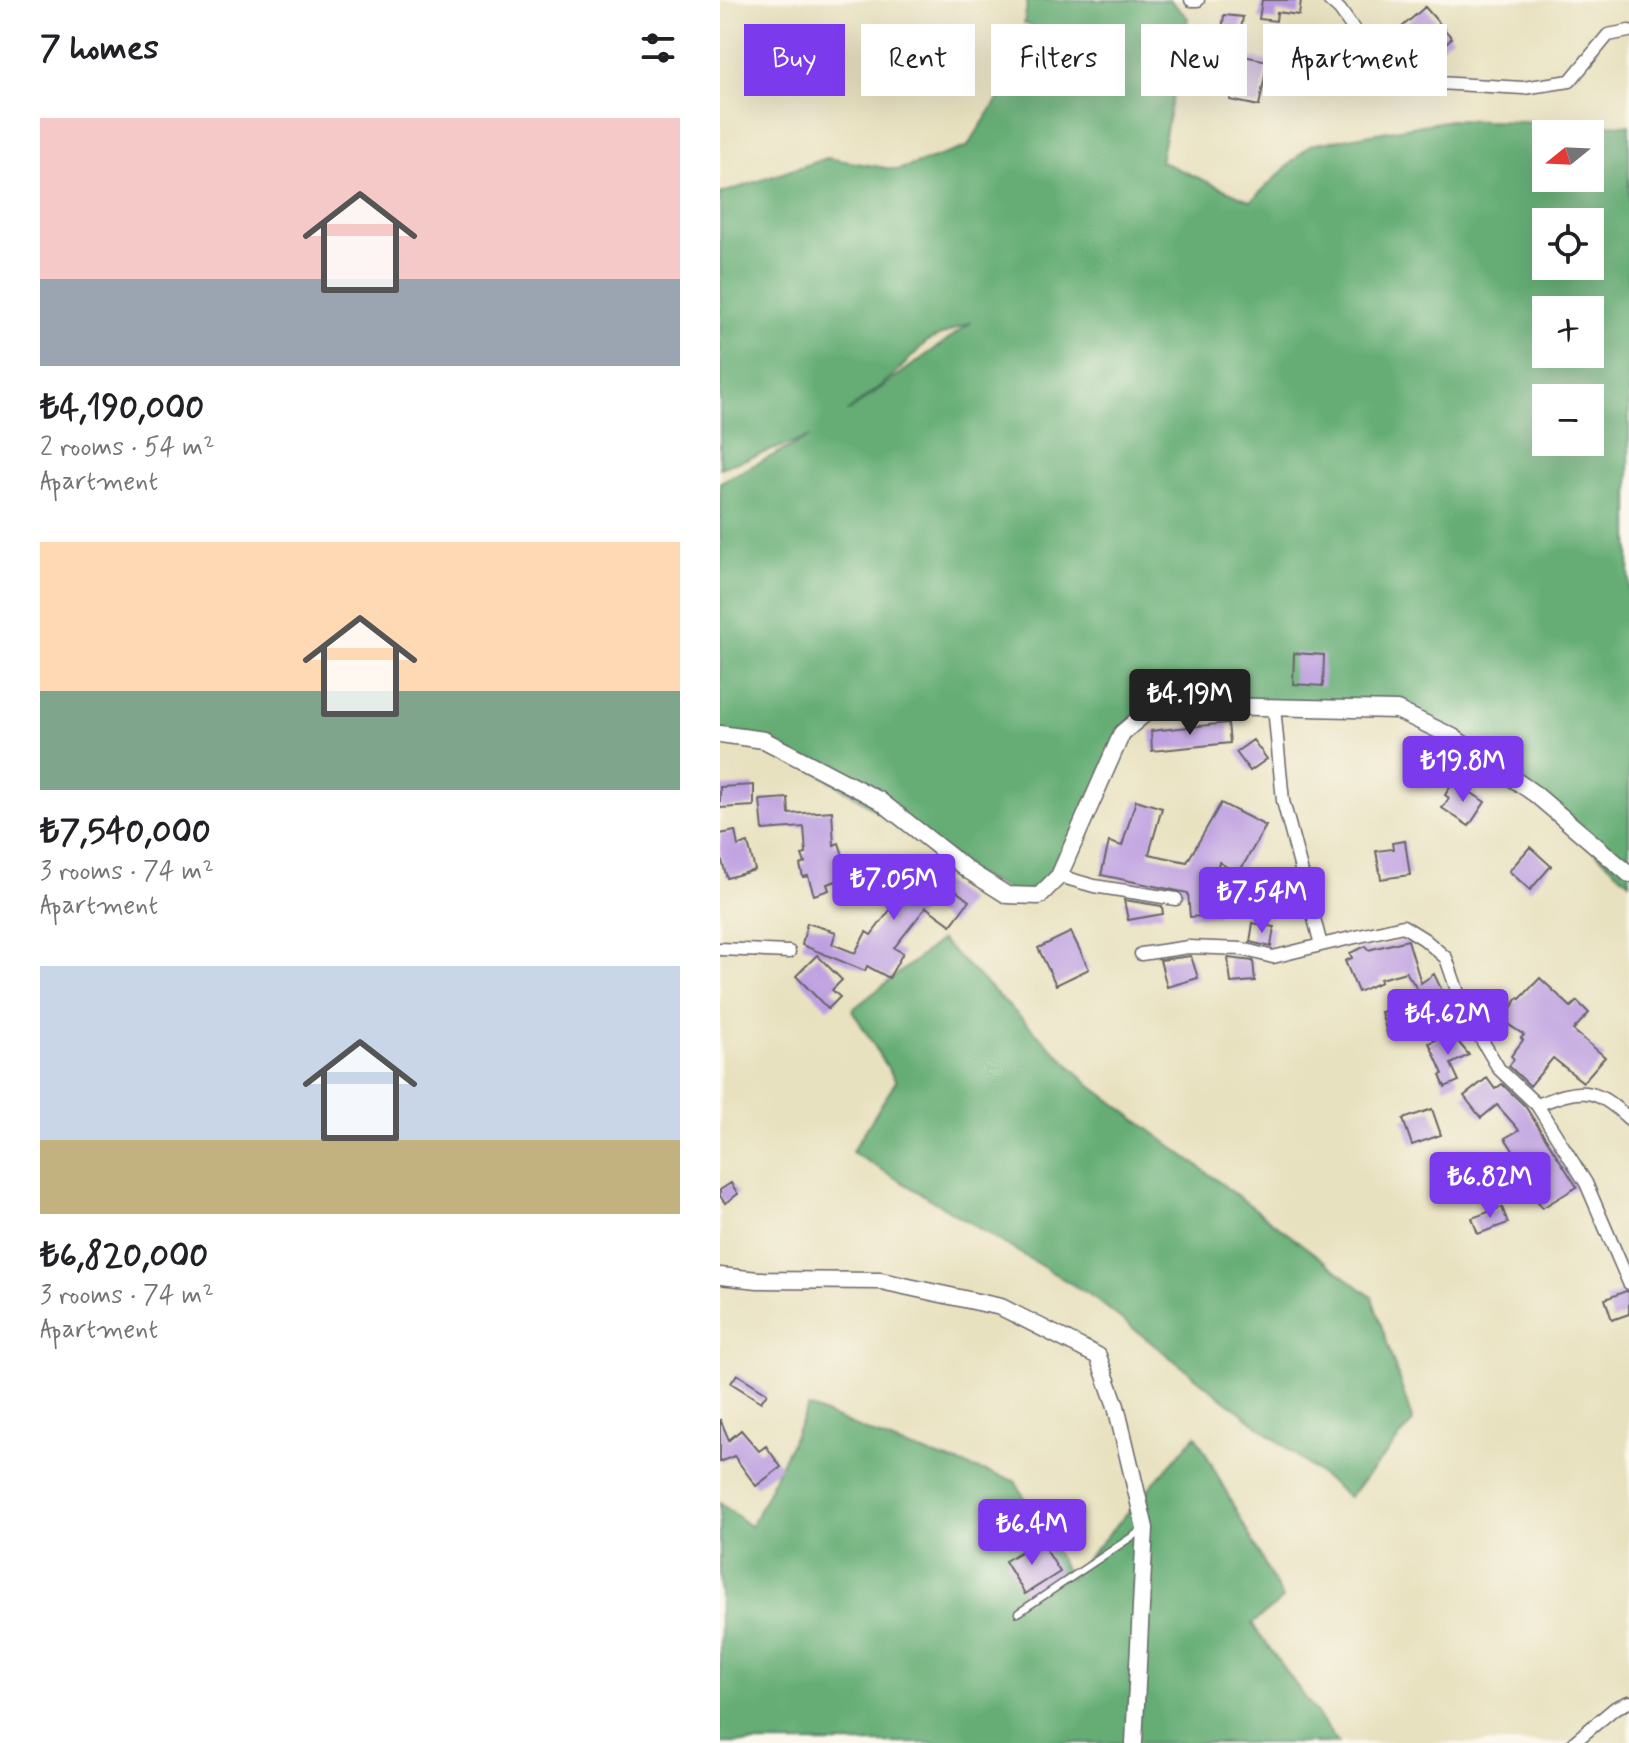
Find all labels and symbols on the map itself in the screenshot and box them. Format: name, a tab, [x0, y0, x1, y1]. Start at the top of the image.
north arrow	[1532, 120, 1604, 192]
pin: ₺4.19M	[1125, 669, 1255, 737]
pin: ₺19.8M	[1398, 736, 1528, 804]
pin: ₺7.05M	[829, 854, 959, 922]
pin: ₺7.54M	[1197, 867, 1327, 935]
pin: ₺4.62M	[1383, 989, 1513, 1057]
pin: ₺6.82M	[1425, 1152, 1555, 1220]
pin: ₺6.4M	[976, 1499, 1088, 1567]

